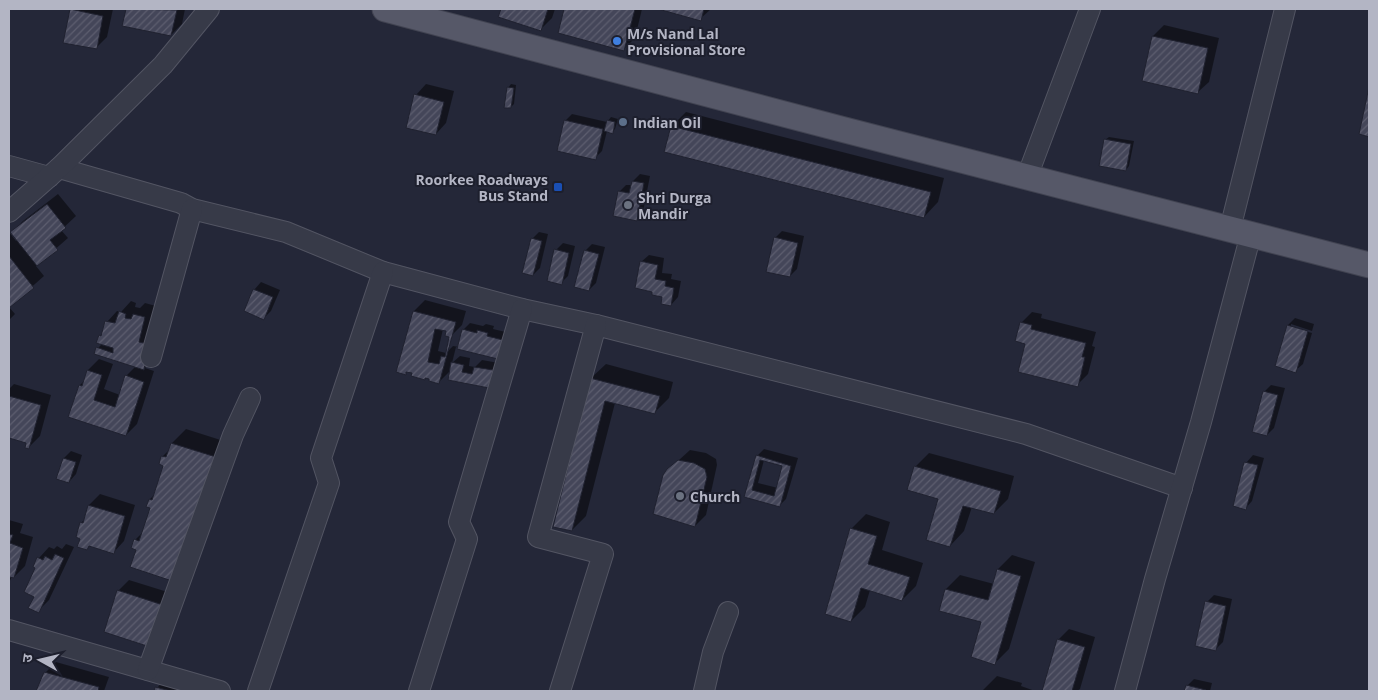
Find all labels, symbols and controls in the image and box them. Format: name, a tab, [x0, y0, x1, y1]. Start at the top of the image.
place label: M/s Nand Lal Provisional Store	[627, 24, 746, 59]
marker: M/s Nand Lal Provisional Store	[611, 35, 623, 47]
place label: Indian Oil	[633, 113, 701, 132]
marker: Indian Oil	[617, 116, 629, 128]
place label: Roorkee Roadways Bus Stand	[416, 170, 548, 205]
marker: Roorkee Roadways Bus Stand	[552, 181, 564, 193]
place label: Shri Durga Mandir	[638, 188, 711, 223]
marker: Shri Durga Mandir	[622, 199, 634, 211]
place label: Church	[690, 487, 740, 506]
marker: Church	[674, 490, 686, 502]
north arrow	[15, 635, 65, 685]
text: उ	[17, 652, 37, 664]

